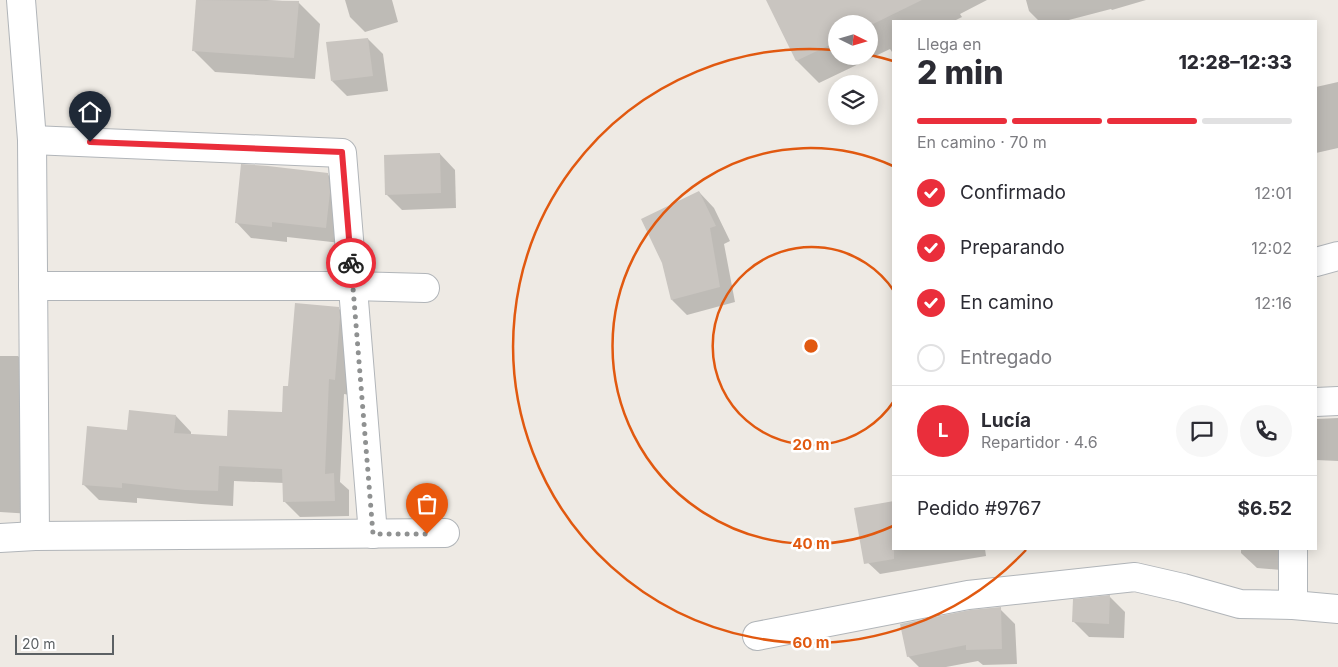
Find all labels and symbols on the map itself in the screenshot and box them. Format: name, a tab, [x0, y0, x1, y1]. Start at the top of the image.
north arrow	[828, 15, 878, 65]
pin	[69, 91, 111, 142]
courier	[326, 238, 376, 288]
centre of rings	[802, 337, 820, 355]
text: 20 m	[793, 435, 829, 454]
pin	[406, 483, 448, 534]
text: 40 m	[792, 534, 830, 553]
scale bar	[15, 632, 114, 655]
text: 60 m	[792, 633, 830, 652]

